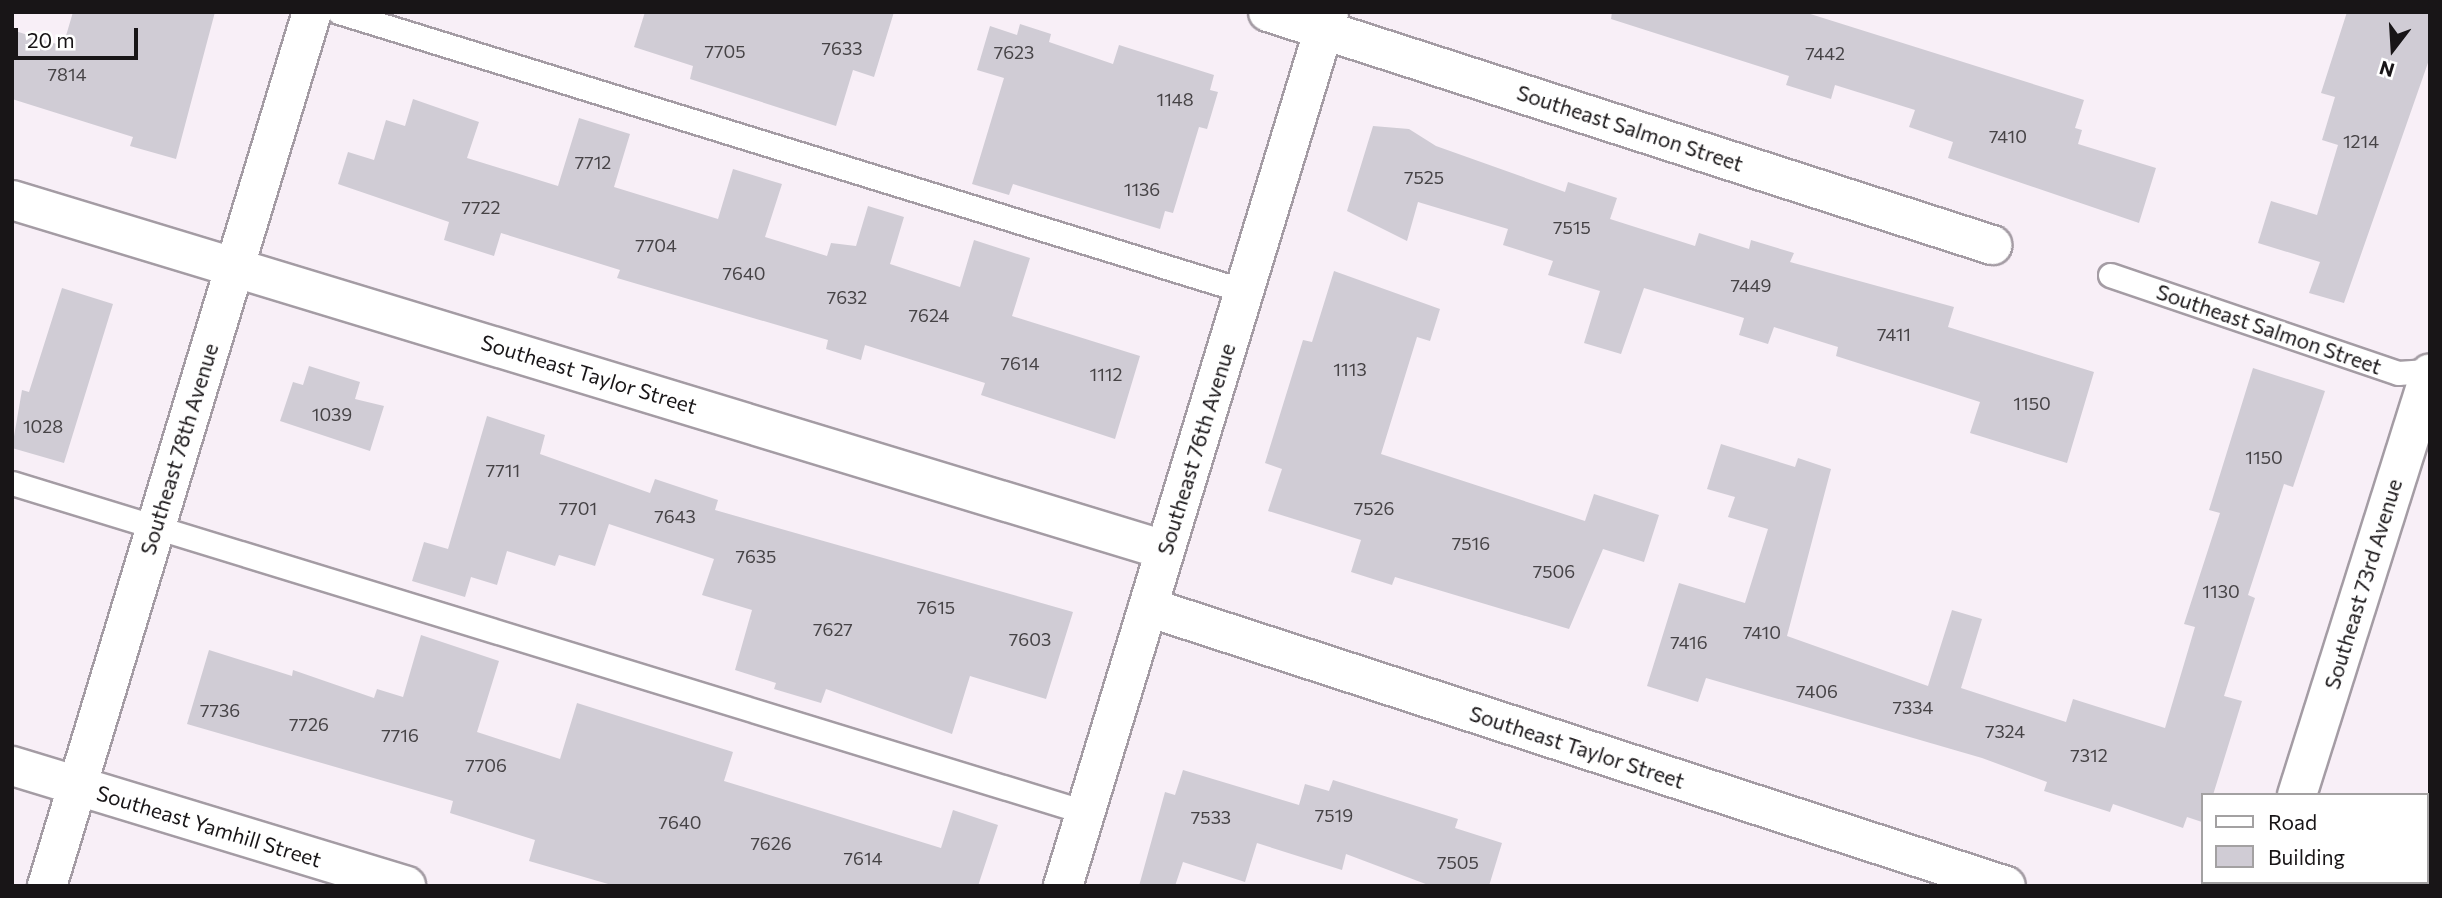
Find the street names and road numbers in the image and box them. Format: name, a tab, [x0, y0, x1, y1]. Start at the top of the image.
street label: Southeast Salmon Street	[1514, 80, 1746, 176]
street label: Southeast Salmon Street	[2153, 279, 2385, 379]
street label: Southeast Taylor Street	[478, 329, 700, 419]
street label: Southeast 78th Avenue	[135, 340, 223, 558]
street label: Southeast 76th Avenue	[1152, 340, 1240, 558]
street label: Southeast 73rd Avenue	[2319, 476, 2407, 692]
street label: Southeast Taylor Street	[1466, 700, 1688, 794]
street label: Southeast Yamhill Street	[94, 780, 324, 872]

